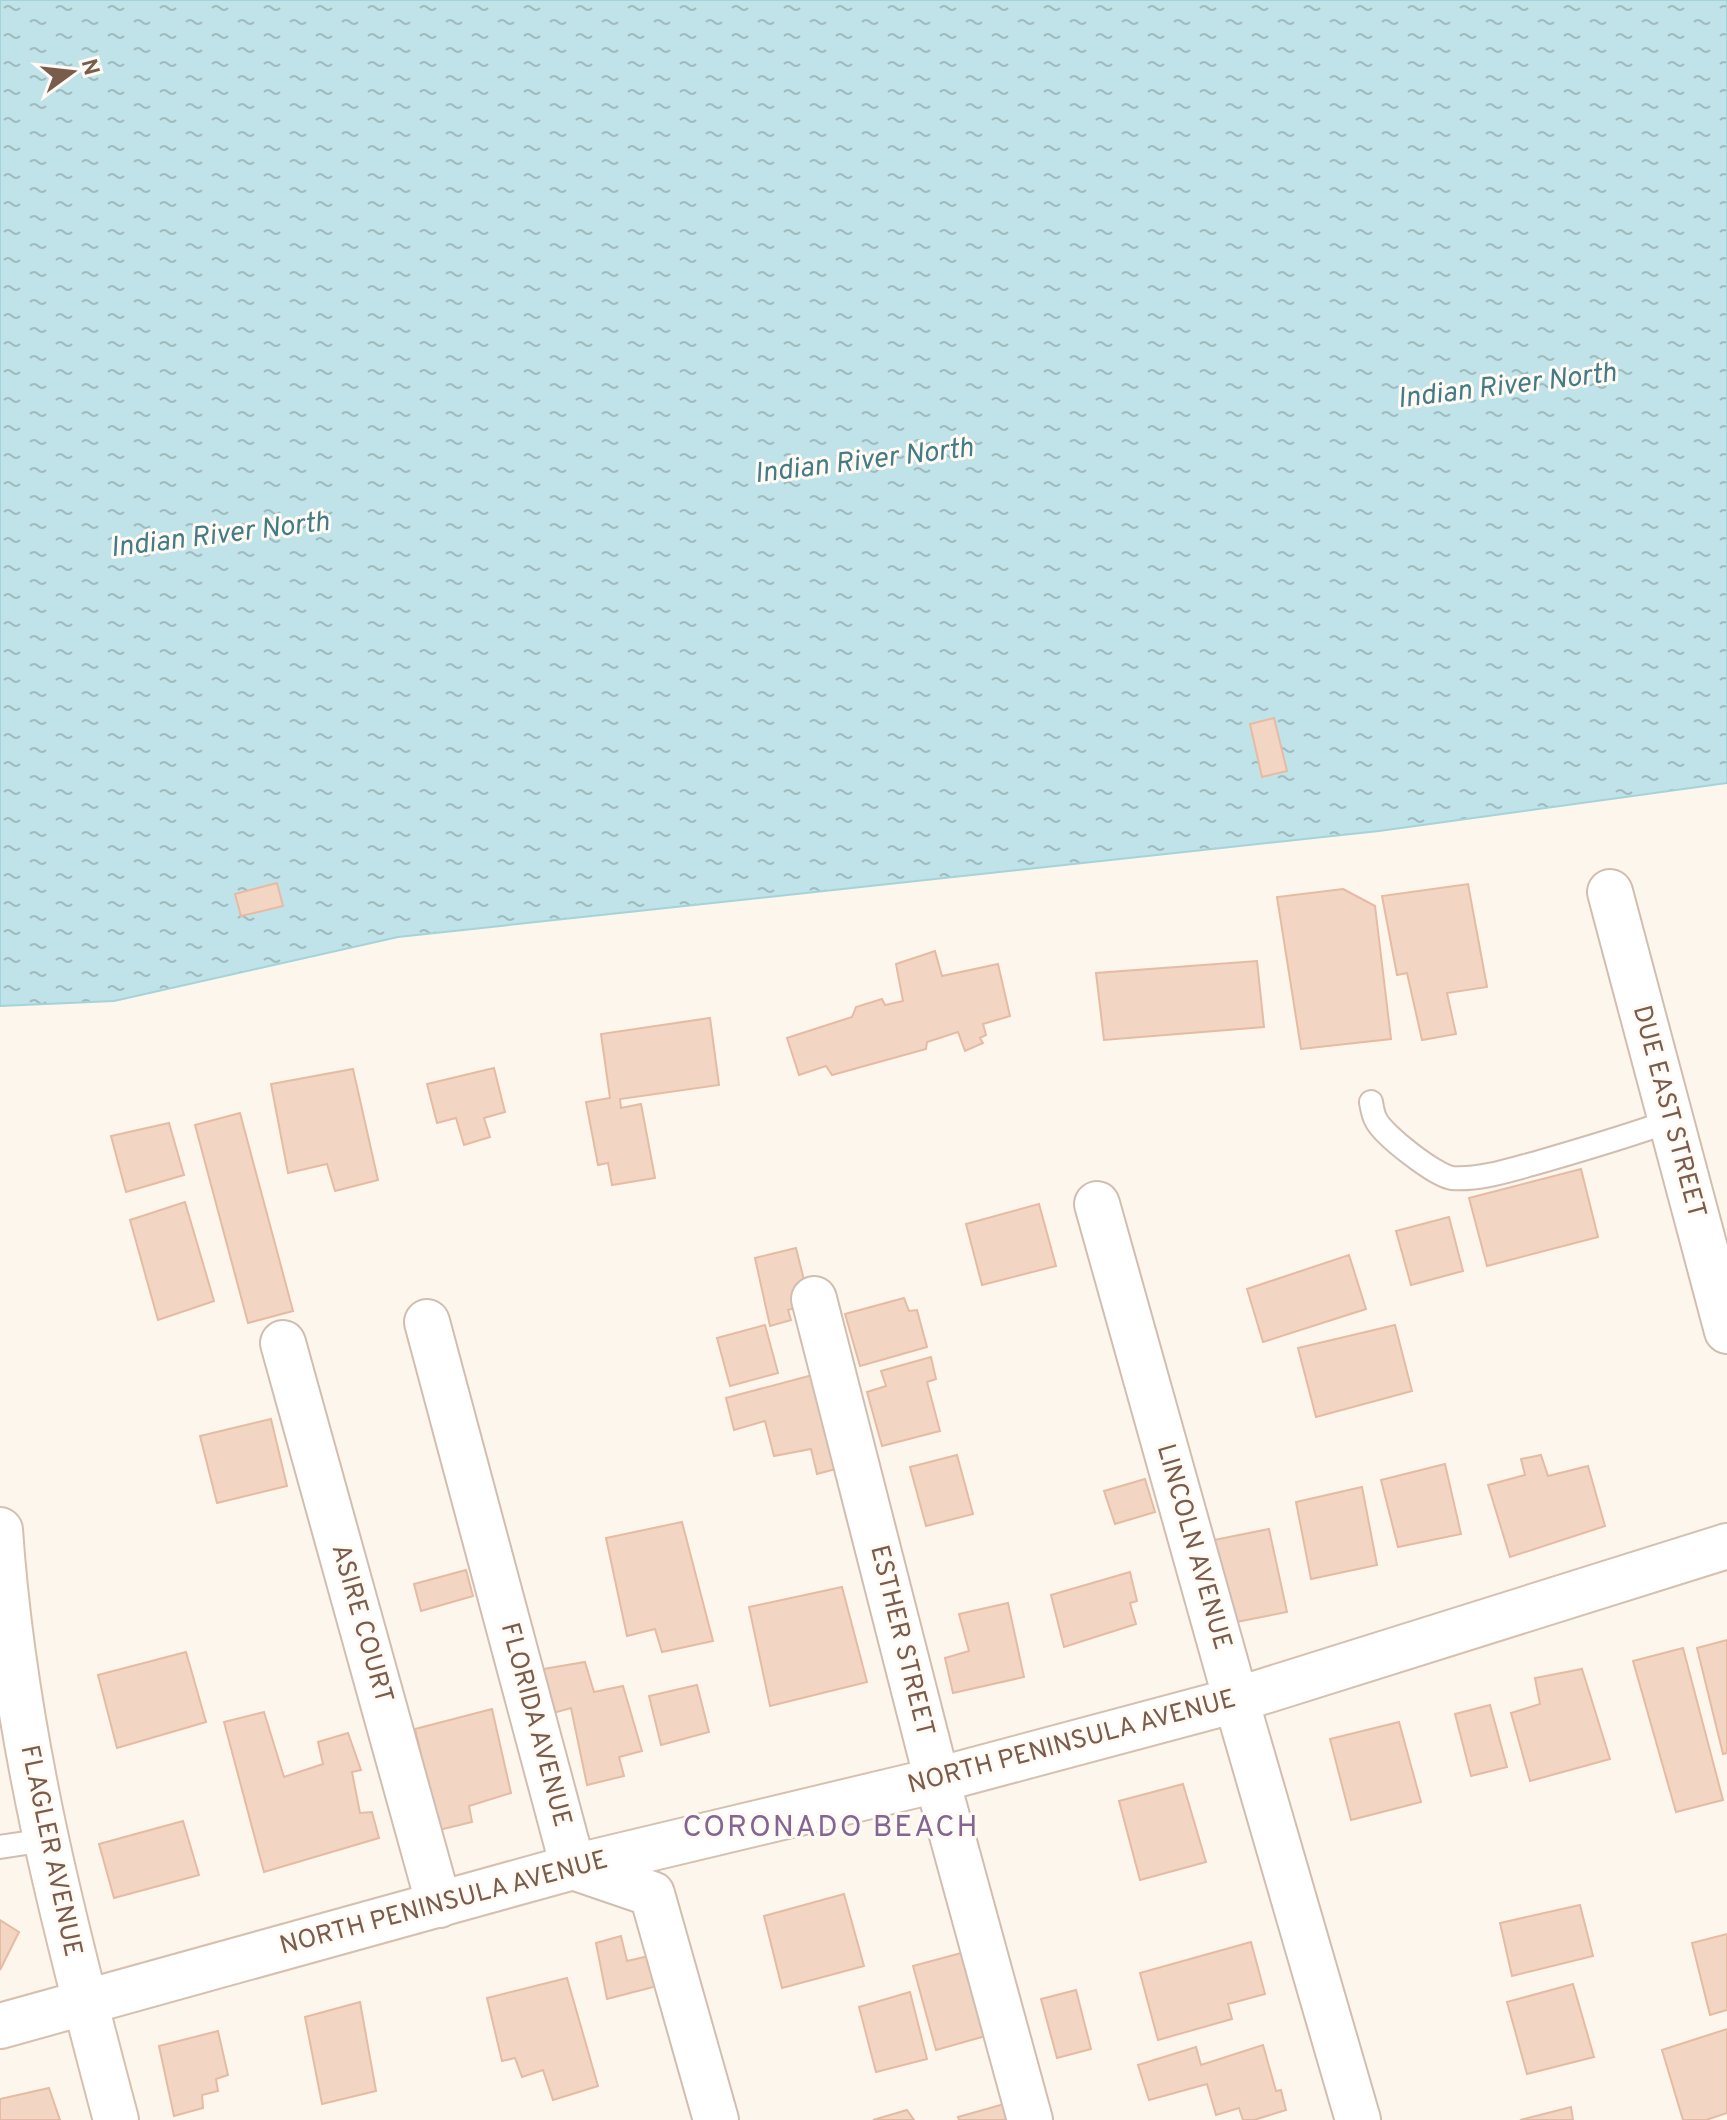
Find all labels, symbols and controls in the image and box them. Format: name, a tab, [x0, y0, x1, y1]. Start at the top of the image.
north arrow	[32, 32, 112, 112]
text: N	[74, 56, 104, 79]
water label: Indian River North	[1396, 356, 1618, 418]
water label: Indian River North	[753, 431, 975, 493]
water label: Indian River North	[109, 505, 331, 567]
street label: DUE EAST STREET	[1624, 1002, 1712, 1222]
street label: LINCOLN AVENUE	[1148, 1440, 1238, 1654]
street label: ASIRE COURT	[323, 1541, 399, 1707]
street label: ESTHER STREET	[861, 1542, 941, 1740]
street label: FLORIDA AVENUE	[492, 1619, 578, 1831]
street label: NORTH PENINSULA AVENUE	[904, 1683, 1240, 1803]
street label: FLAGLER AVENUE	[11, 1742, 89, 1960]
district label: CORONADO BEACH	[682, 1810, 980, 1847]
street label: NORTH PENINSULA AVENUE	[276, 1844, 612, 1964]

